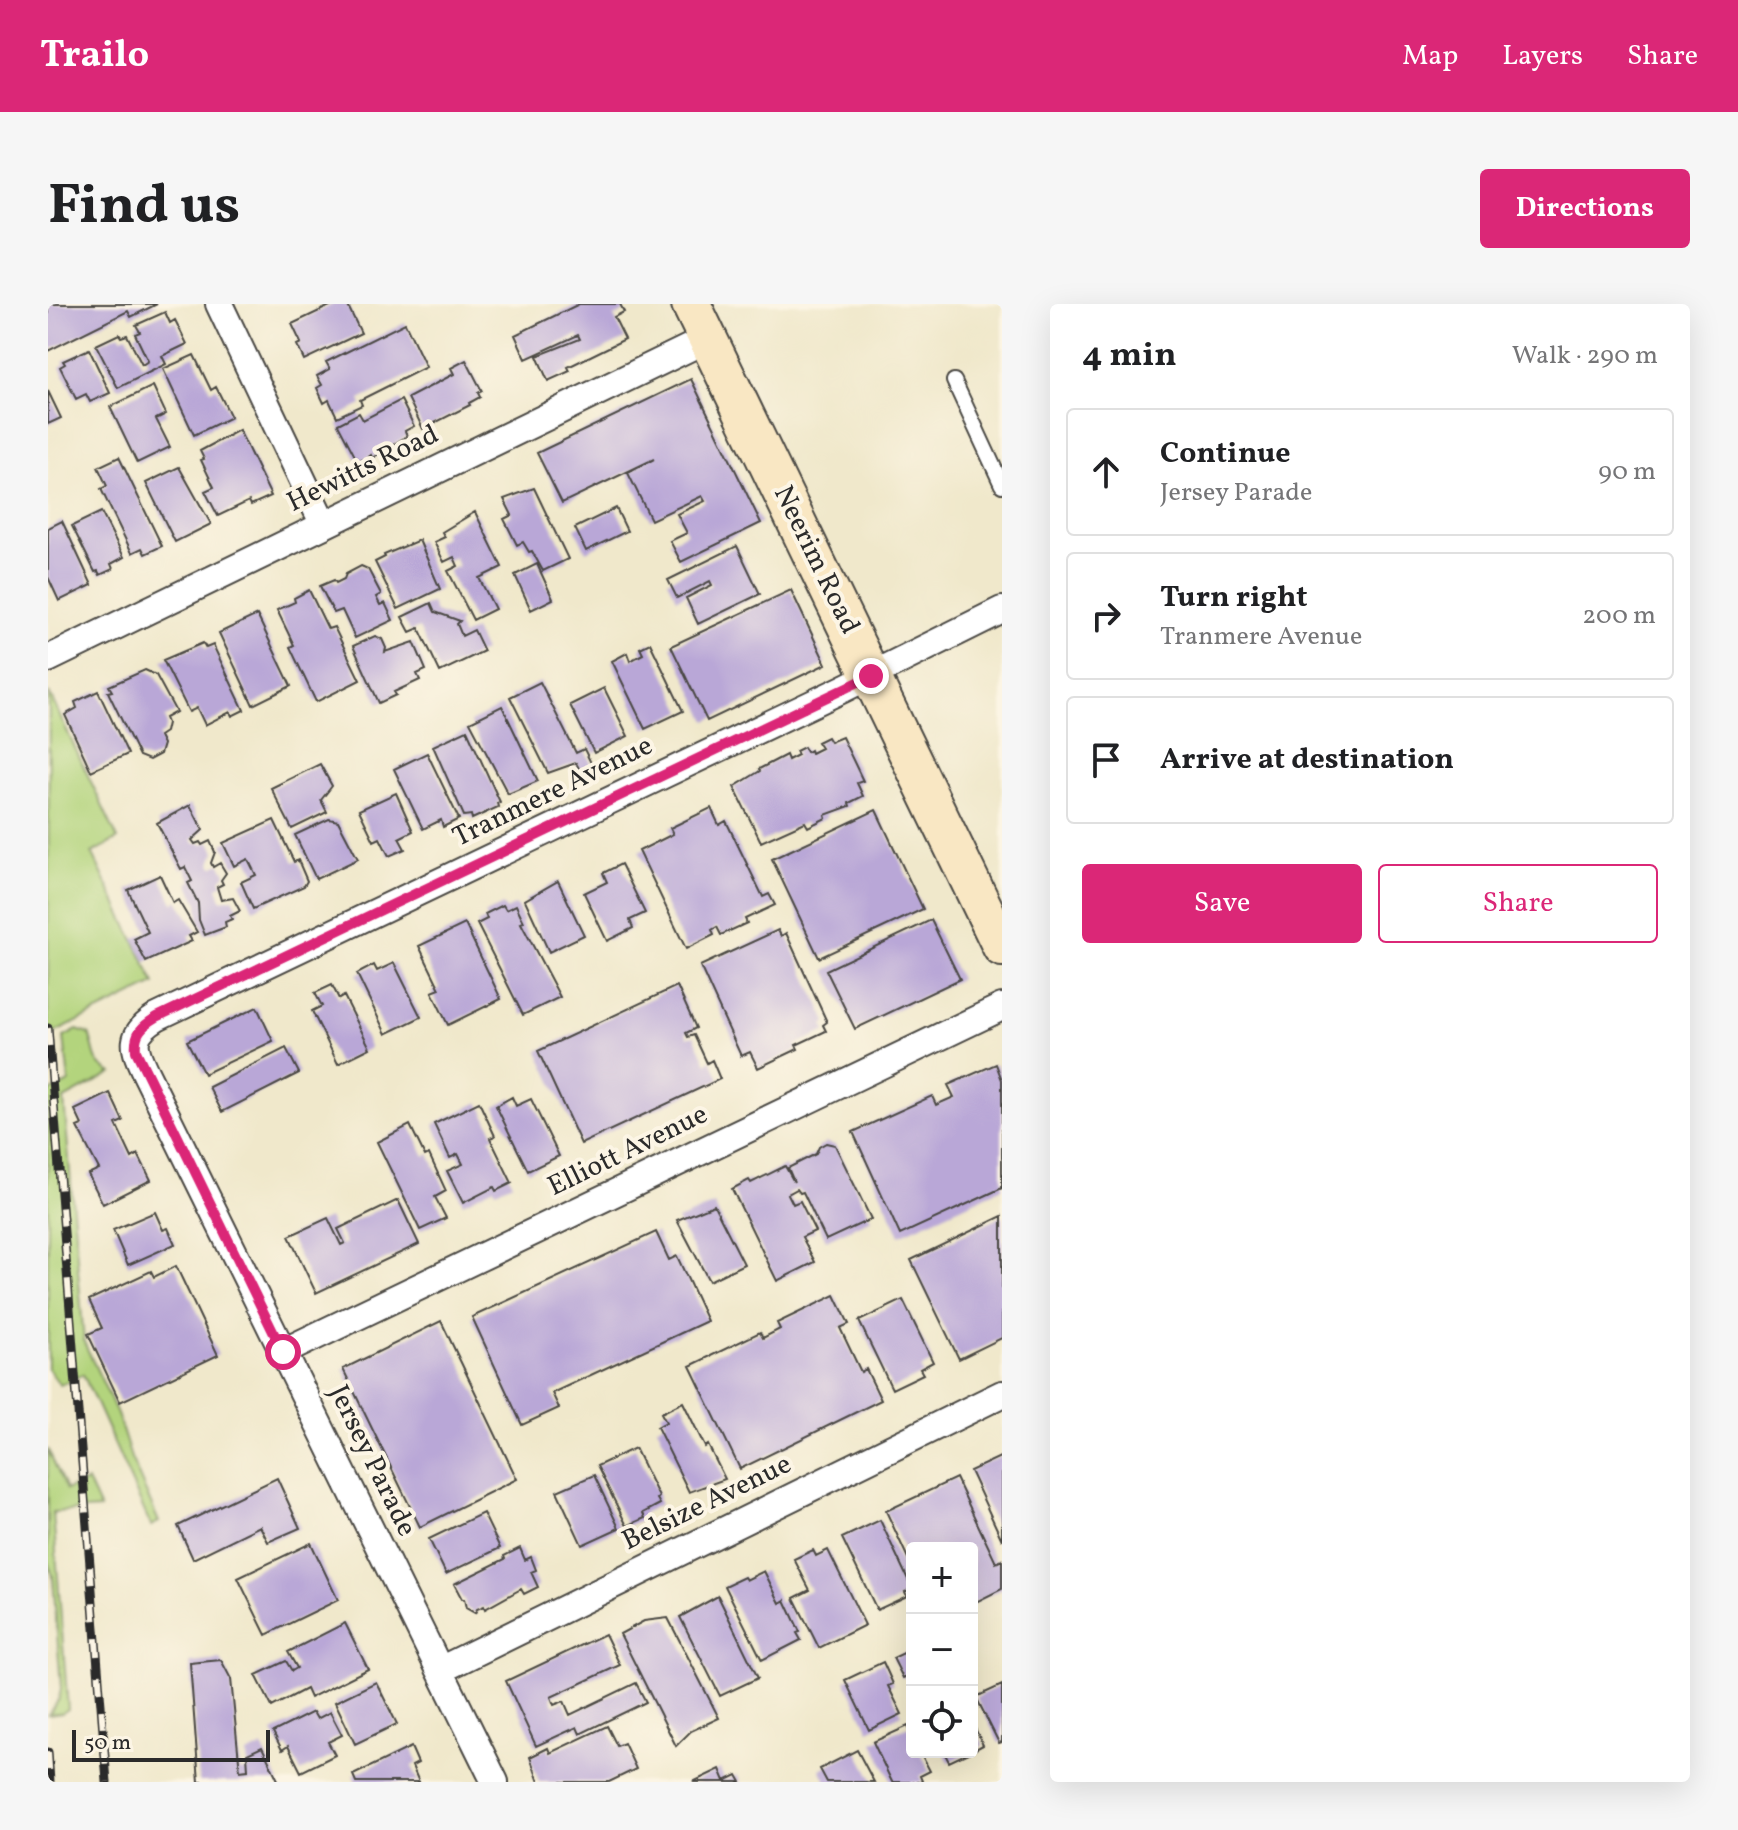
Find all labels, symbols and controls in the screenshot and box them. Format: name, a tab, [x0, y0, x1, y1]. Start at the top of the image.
text: Trailo	[40, 30, 149, 83]
text: Map	[1402, 37, 1458, 76]
text: Layers	[1502, 37, 1583, 76]
text: Share	[1627, 37, 1698, 76]
text: Find us	[48, 169, 240, 247]
button: Directions	[1480, 169, 1690, 248]
text: 4 min	[1082, 333, 1177, 380]
text: Walk · 290 m	[1512, 338, 1658, 374]
street label: Hewitts Road	[281, 415, 445, 523]
text: Continue	[1160, 433, 1291, 475]
icon: ahead	[1084, 450, 1128, 494]
text: 90 m	[1598, 454, 1656, 490]
text: Jersey Parade	[1160, 475, 1312, 511]
street label: Neerim Road	[763, 479, 869, 641]
text: Turn right	[1160, 577, 1308, 619]
icon: right	[1084, 594, 1128, 638]
text: 200 m	[1582, 598, 1656, 634]
text: Tranmere Avenue	[1160, 619, 1362, 655]
route end	[853, 658, 889, 694]
street label: Tranmere Avenue	[447, 727, 659, 857]
icon: arrive	[1084, 738, 1128, 782]
text: Arrive at destination	[1160, 739, 1454, 781]
button: Save	[1082, 864, 1362, 943]
button: Share	[1378, 864, 1658, 943]
street label: Elliott Avenue	[541, 1095, 715, 1207]
route start	[265, 1334, 301, 1370]
street label: Jersey Parade	[319, 1379, 425, 1543]
street label: Belsize Avenue	[616, 1445, 798, 1561]
map controls	[906, 1542, 978, 1758]
button: +	[906, 1542, 978, 1614]
button: −	[906, 1614, 978, 1686]
button: locate	[906, 1686, 978, 1758]
scale bar	[72, 1726, 270, 1762]
text: 50 m	[84, 1728, 131, 1759]

